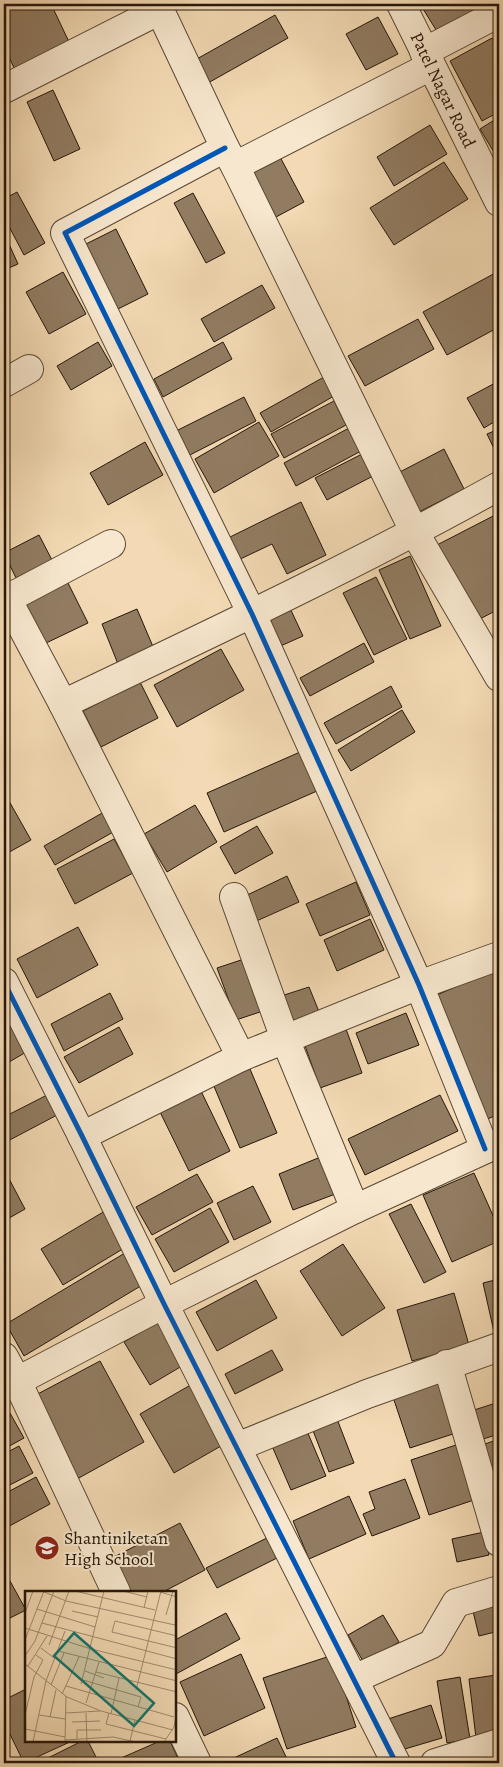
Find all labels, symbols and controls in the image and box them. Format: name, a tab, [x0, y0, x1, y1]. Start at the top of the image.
street label: Patel Nagar Road	[405, 28, 482, 152]
place label: Shantiniketan High School	[64, 1526, 168, 1571]
school or university icon: Shantiniketan High School	[34, 1535, 60, 1561]
inset map	[25, 1591, 176, 1742]

